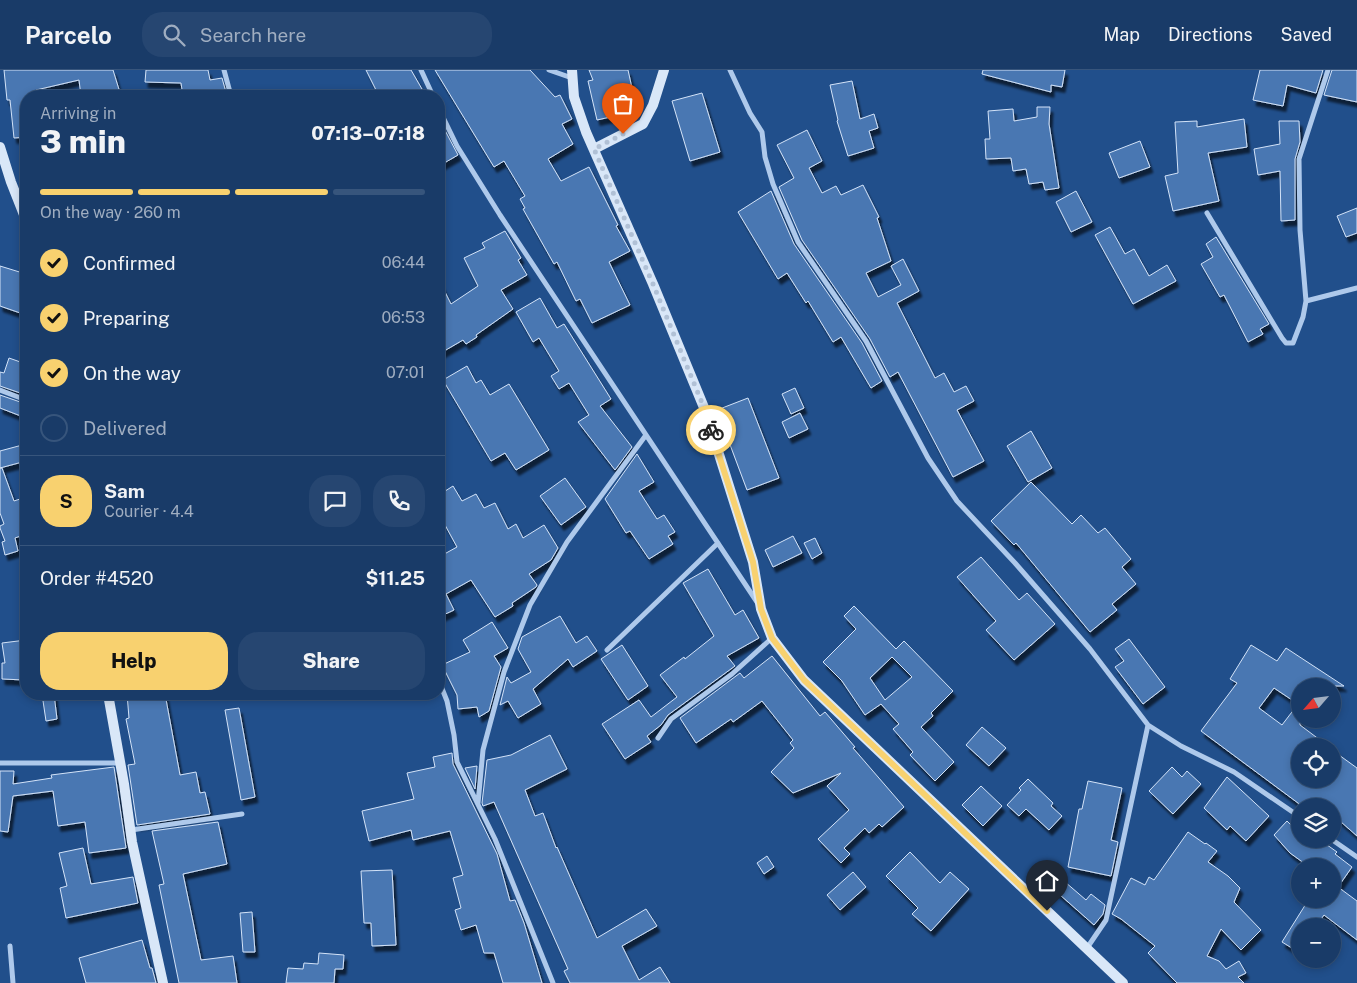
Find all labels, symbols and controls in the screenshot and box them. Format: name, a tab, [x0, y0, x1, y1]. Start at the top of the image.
search box	[142, 12, 492, 57]
text: Parcelo	[25, 21, 112, 49]
icon: search	[160, 21, 188, 49]
text: Search here	[200, 24, 306, 46]
text: Map	[1103, 24, 1140, 45]
text: Directions	[1168, 24, 1253, 45]
text: Saved	[1281, 24, 1332, 45]
pin	[602, 83, 644, 134]
icon: bag	[609, 90, 637, 118]
text: Arriving in	[40, 104, 116, 123]
text: 07:13–07:18	[311, 122, 425, 144]
text: 3 min	[40, 123, 126, 160]
text: On the way · 260 m	[40, 203, 181, 222]
icon: check	[40, 249, 68, 277]
text: Confirmed	[83, 252, 176, 274]
text: 06:44	[382, 253, 425, 272]
icon: check	[40, 304, 68, 332]
text: Preparing	[83, 307, 170, 329]
text: 06:53	[381, 308, 425, 327]
icon: check	[40, 359, 68, 387]
text: On the way	[83, 362, 181, 384]
text: 07:01	[386, 363, 425, 382]
courier	[686, 405, 736, 455]
icon: bike	[697, 416, 725, 444]
text: Delivered	[83, 417, 167, 439]
button: chat	[309, 475, 361, 527]
button: phone	[373, 475, 425, 527]
text: Sam	[104, 480, 145, 502]
text: S	[59, 490, 73, 512]
text: Courier · 4.4	[104, 502, 194, 521]
text: Order #4520	[40, 567, 154, 589]
text: $11.25	[365, 567, 425, 589]
button: Help	[40, 632, 228, 690]
button: Share	[238, 632, 425, 690]
north arrow	[1291, 678, 1341, 728]
map controls	[1291, 678, 1341, 968]
button: locate	[1291, 738, 1341, 788]
button: layers	[1291, 798, 1341, 848]
button: +	[1291, 858, 1341, 908]
pin	[1026, 860, 1068, 911]
icon: home	[1033, 867, 1061, 895]
button: −	[1291, 918, 1341, 968]

